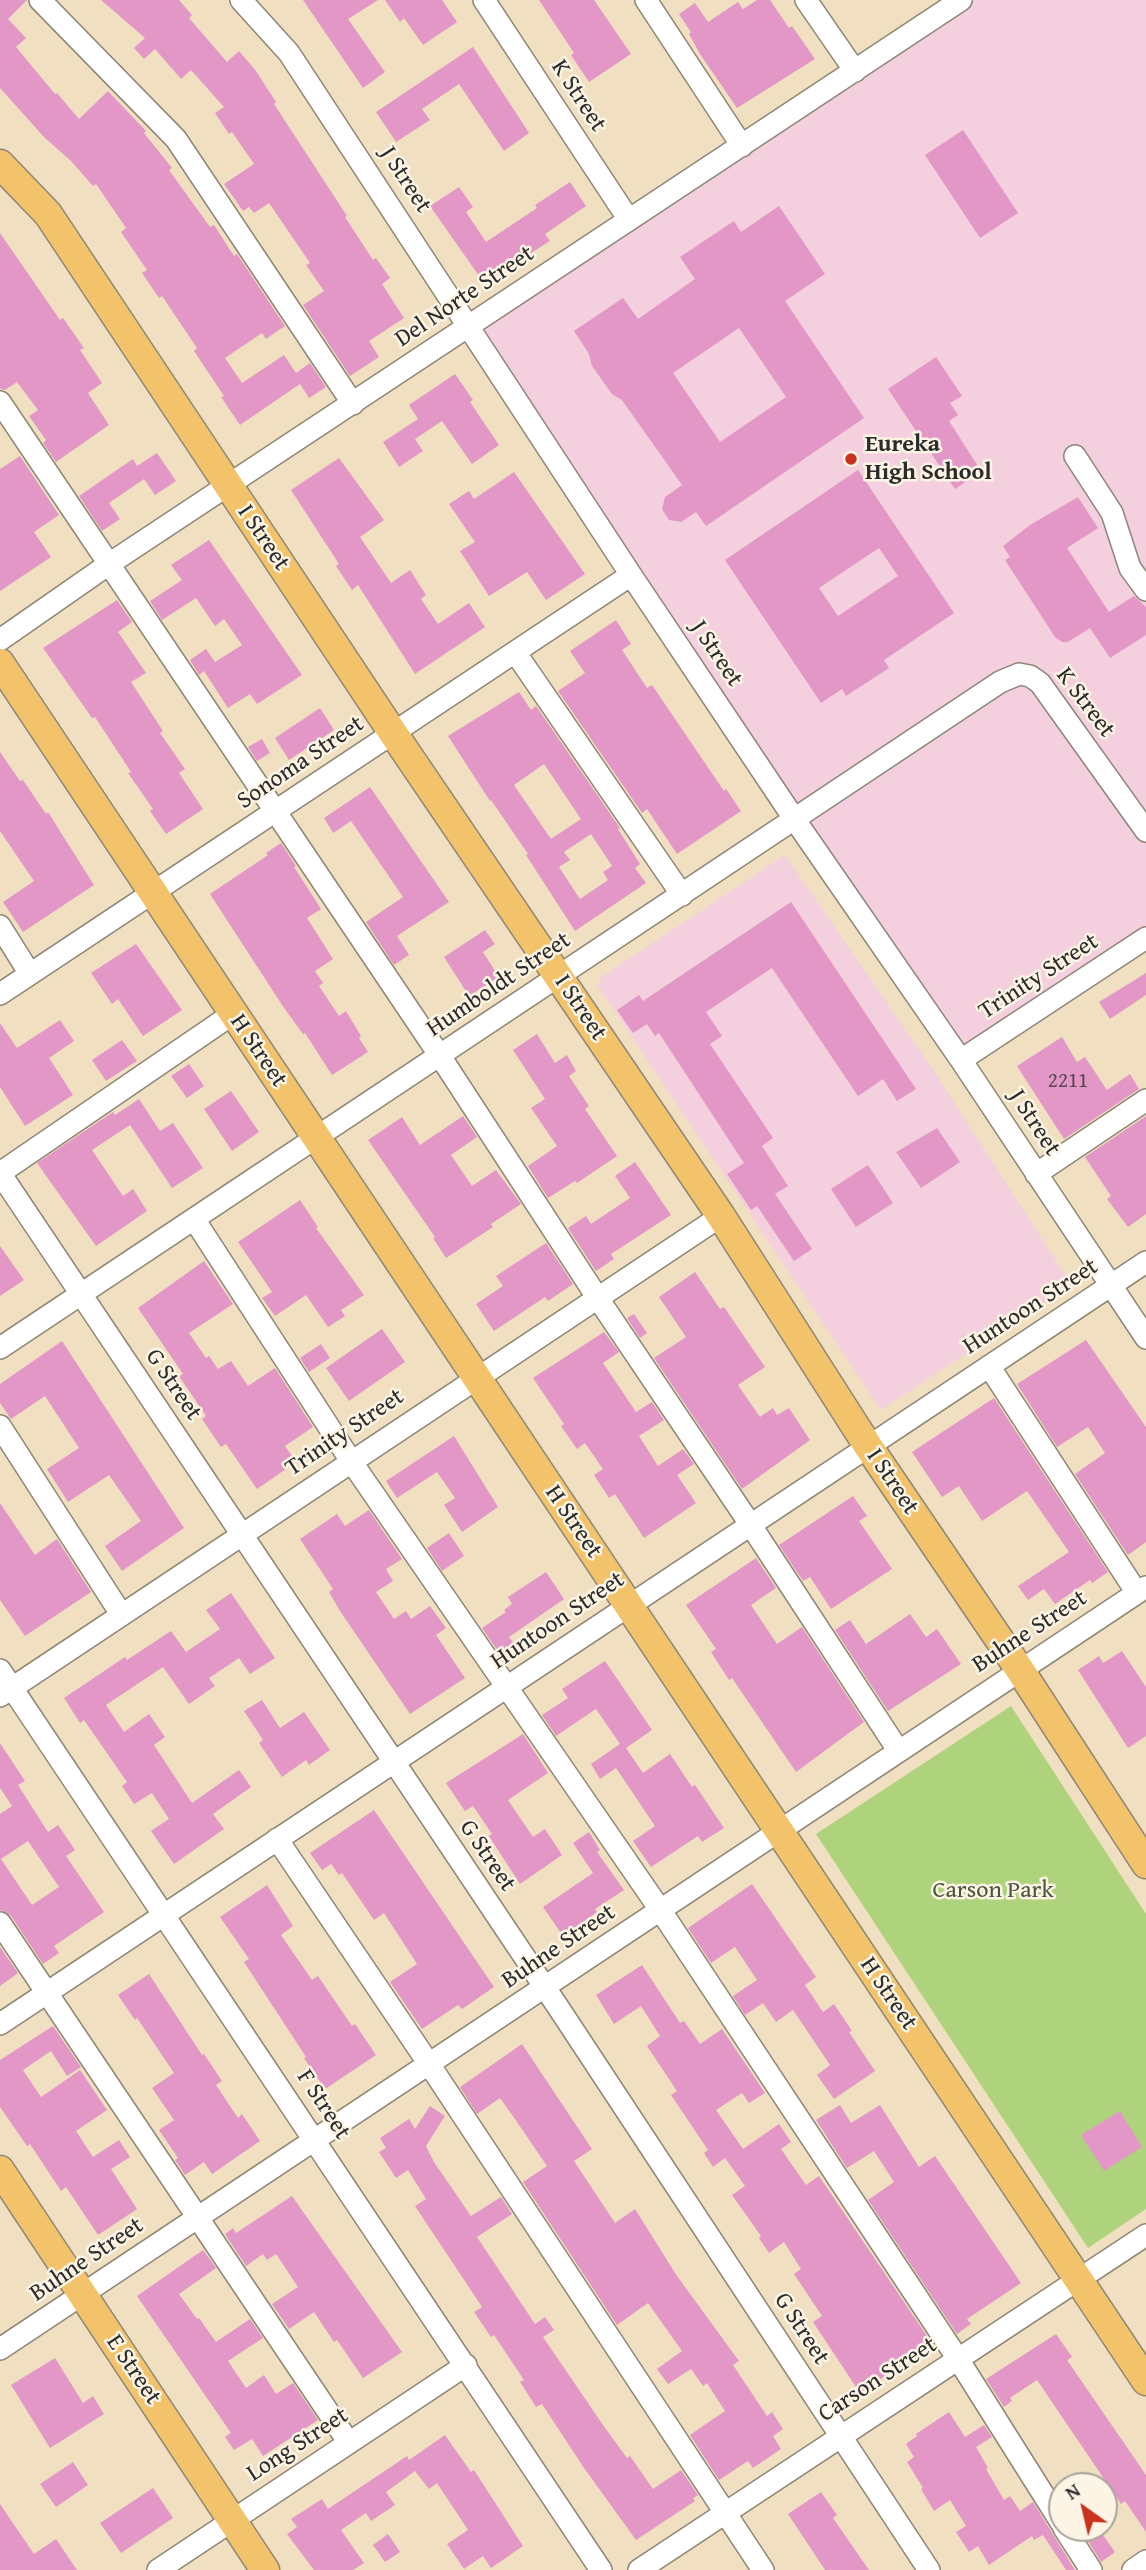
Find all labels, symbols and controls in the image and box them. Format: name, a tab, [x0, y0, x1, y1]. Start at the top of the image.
street label: K Street	[544, 55, 612, 137]
street label: J Street	[373, 141, 437, 219]
street label: Del Norte Street	[390, 240, 540, 354]
place label: Eureka High School	[865, 431, 992, 487]
marker: Eureka High School	[843, 451, 859, 467]
street label: I Street	[231, 500, 295, 576]
street label: J Street	[683, 615, 749, 693]
street label: K Street	[1049, 662, 1121, 744]
street label: Sonoma Street	[232, 710, 370, 816]
street label: Humboldt Street	[422, 926, 576, 1044]
street label: Trinity Street	[974, 928, 1104, 1026]
street label: I Street	[548, 970, 612, 1046]
street label: H Street	[223, 1009, 293, 1093]
house number: 2211	[1048, 1069, 1088, 1095]
street label: J Street	[1002, 1084, 1066, 1162]
street label: Huntoon Street	[958, 1253, 1104, 1361]
street label: G Street	[139, 1344, 207, 1426]
street label: Trinity Street	[280, 1383, 410, 1483]
street label: I Street	[860, 1444, 924, 1520]
street label: H Street	[538, 1480, 608, 1564]
street label: Huntoon Street	[486, 1566, 630, 1676]
street label: Buhne Street	[967, 1584, 1093, 1680]
street label: G Street	[453, 1815, 521, 1897]
park label: Carson Park	[932, 1877, 1054, 1905]
street label: Buhne Street	[497, 1898, 621, 1996]
street label: H Street	[853, 1952, 923, 2036]
street label: F Street	[290, 2065, 356, 2145]
street label: Buhne Street	[25, 2211, 149, 2309]
street label: G Street	[767, 2288, 835, 2370]
street label: E Street	[99, 2330, 167, 2410]
street label: Carson Street	[813, 2331, 943, 2429]
street label: Long Street	[242, 2402, 354, 2488]
north arrow	[1048, 2472, 1118, 2542]
text: N	[1059, 2476, 1085, 2506]

